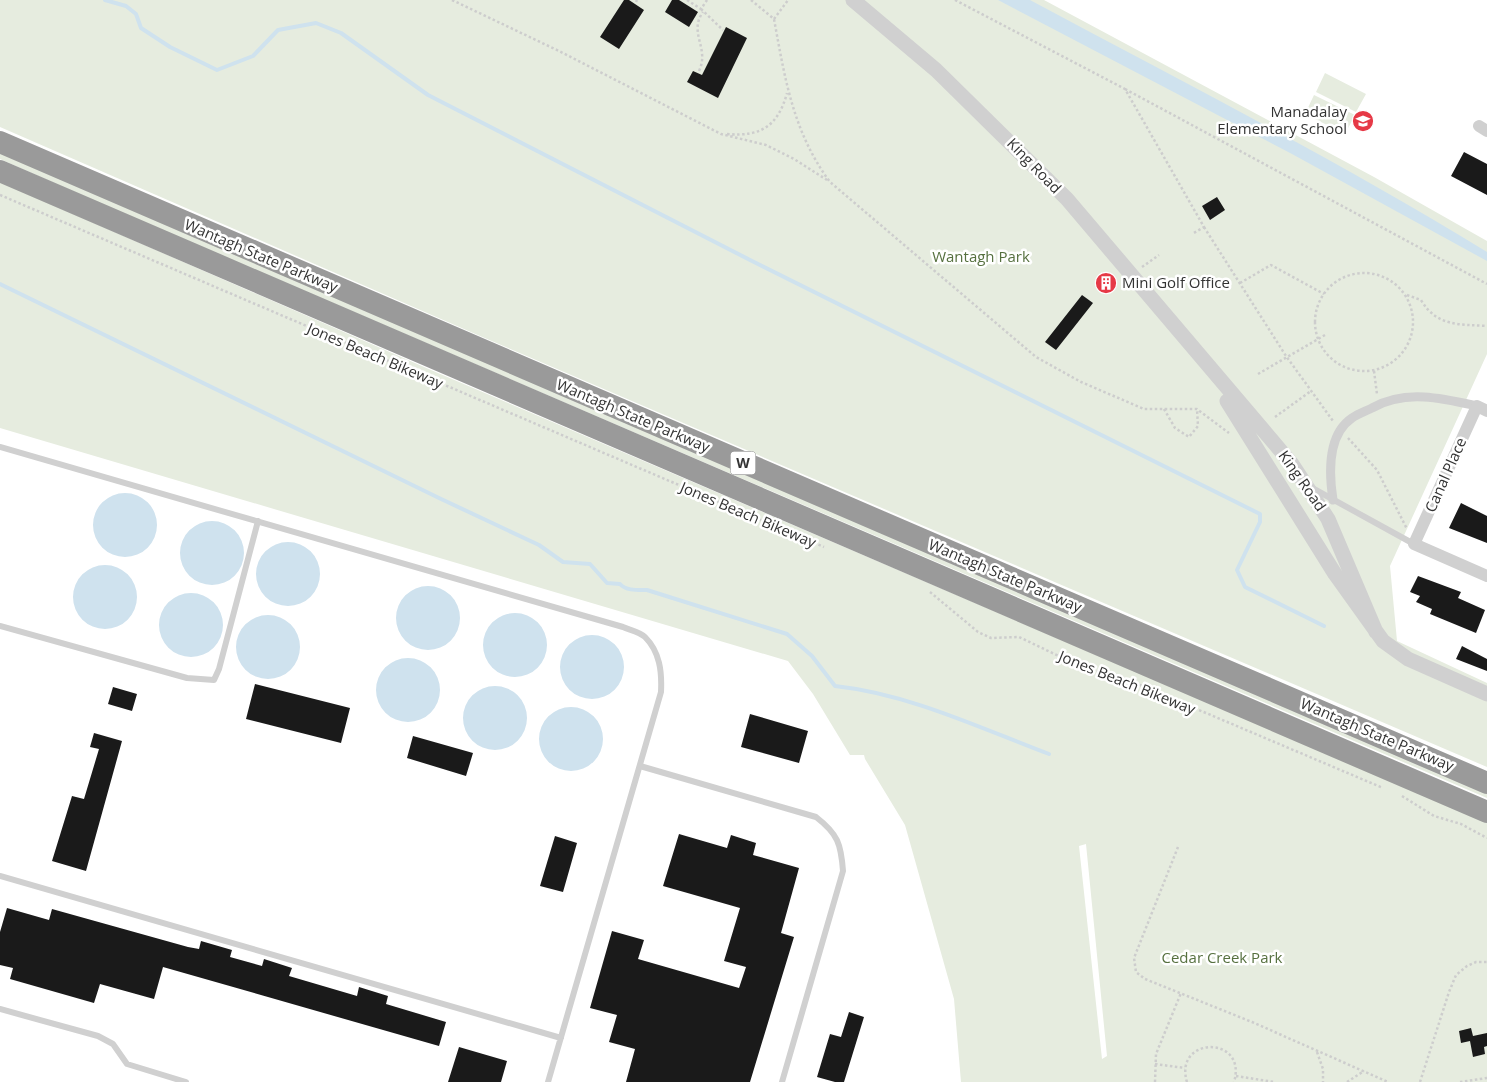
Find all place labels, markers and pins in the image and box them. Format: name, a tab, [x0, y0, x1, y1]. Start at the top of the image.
place label: Manadalay Elementary School	[1217, 101, 1347, 138]
school or university icon: Manadalay Elementary School	[1351, 109, 1375, 133]
building icon: Mini Golf Office	[1094, 271, 1118, 295]
place label: Mini Golf Office	[1122, 272, 1230, 292]

